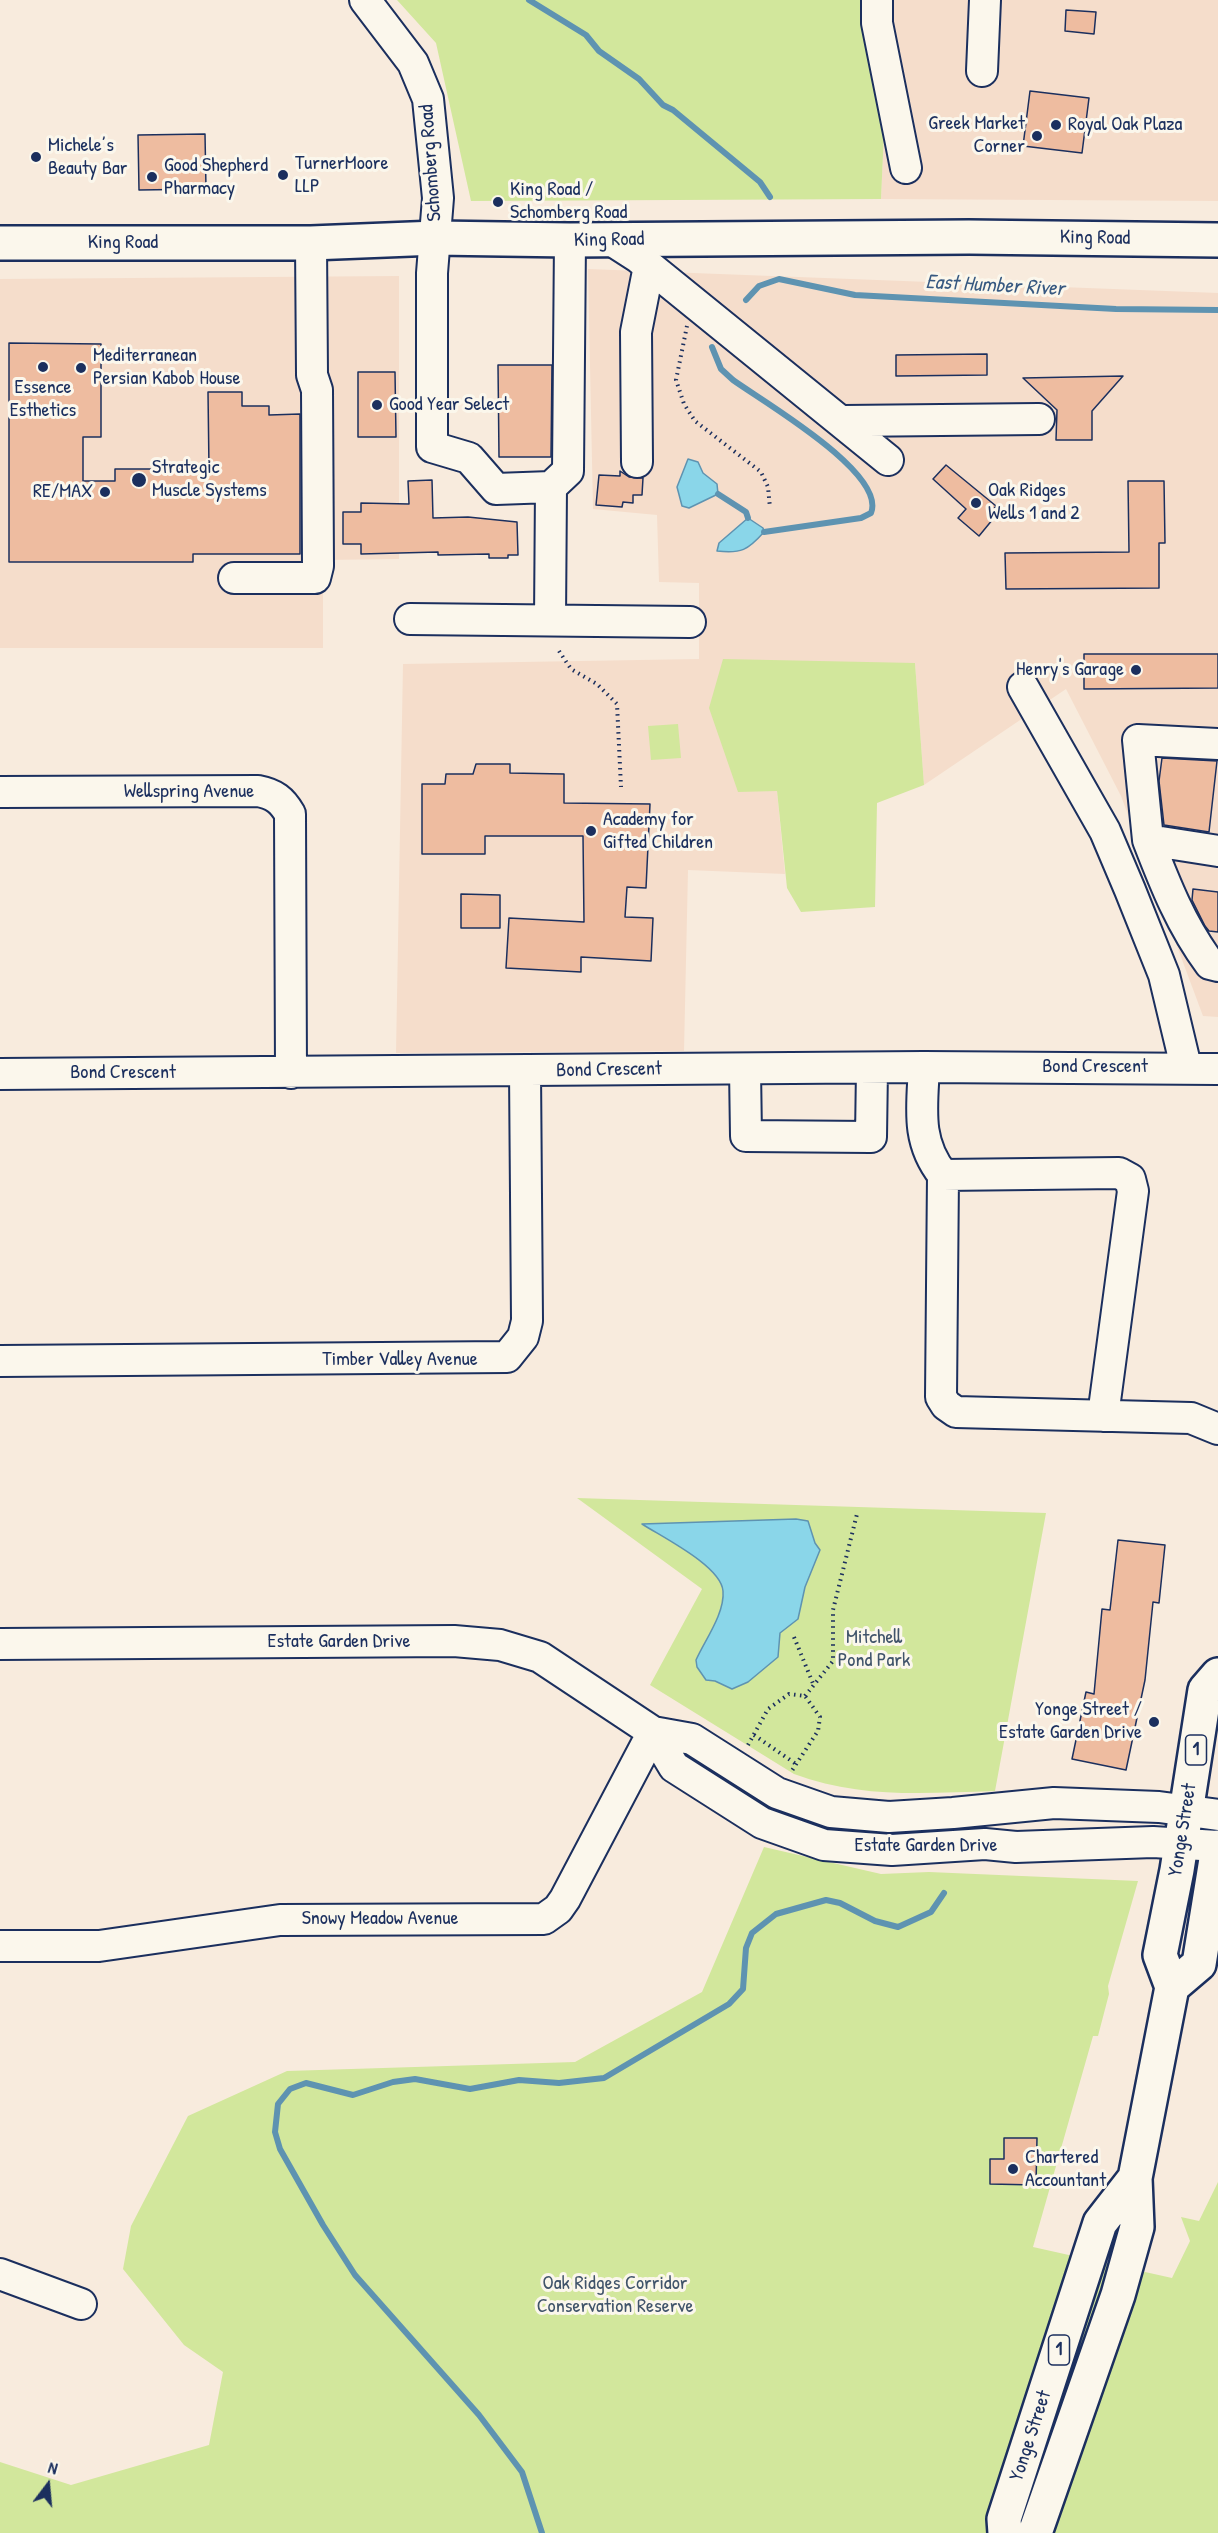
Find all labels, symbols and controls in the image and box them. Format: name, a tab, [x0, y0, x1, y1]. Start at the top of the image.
street label: Schomberg Road	[415, 104, 447, 222]
place label: Greek Market Corner	[928, 112, 1025, 159]
place label: Royal Oak Plaza	[1068, 113, 1182, 137]
marker: Royal Oak Plaza	[1049, 118, 1063, 132]
marker: Greek Market Corner	[1030, 129, 1044, 143]
place label: Michele’s Beauty Bar	[48, 134, 128, 181]
marker: Michele’s Beauty Bar	[29, 150, 43, 164]
place label: TurnerMoore LLP	[295, 152, 388, 199]
place label: Good Shepherd Pharmacy	[164, 154, 268, 201]
marker: TurnerMoore LLP	[276, 168, 290, 182]
marker: Good Shepherd Pharmacy	[145, 170, 159, 184]
place label: King Road / Schomberg Road	[510, 178, 627, 225]
marker: King Road / Schomberg Road	[491, 195, 505, 209]
street label: King Road	[1060, 225, 1130, 251]
street label: King Road	[574, 227, 644, 253]
street label: King Road	[88, 231, 158, 255]
water label: East Humber River	[925, 270, 1065, 302]
place label: Mediterranean Persian Kabob House	[93, 344, 240, 391]
marker: Essence Esthetics	[36, 360, 50, 374]
marker: Mediterranean Persian Kabob House	[74, 361, 88, 375]
place label: Essence Esthetics	[10, 376, 76, 423]
place label: Good Year Select	[389, 393, 509, 417]
marker: Good Year Select	[370, 398, 384, 412]
place label: Strategic Muscle Systems	[152, 456, 267, 503]
marker: Strategic Muscle Systems	[130, 471, 148, 489]
place label: Oak Ridges Wells 1 and 2	[988, 479, 1080, 526]
place label: RE/MAX	[33, 480, 93, 504]
marker: RE/MAX	[98, 485, 112, 499]
marker: Oak Ridges Wells 1 and 2	[969, 496, 983, 510]
place label: Henry's Garage	[1016, 658, 1124, 682]
marker: Henry's Garage	[1129, 663, 1143, 677]
street label: Wellspring Avenue	[124, 780, 254, 804]
place label: Academy for Gifted Children	[603, 808, 713, 855]
marker: Academy for Gifted Children	[584, 824, 598, 838]
street label: Bond Crescent	[1042, 1055, 1148, 1079]
street label: Bond Crescent	[556, 1057, 662, 1083]
street label: Bond Crescent	[70, 1061, 176, 1085]
street label: Timber Valley Avenue	[322, 1348, 478, 1372]
park label: Mitchell Pond Park	[838, 1626, 910, 1673]
street label: Estate Garden Drive	[268, 1630, 410, 1654]
place label: Yonge Street / Estate Garden Drive	[999, 1698, 1142, 1745]
marker: Yonge Street / Estate Garden Drive	[1147, 1715, 1161, 1729]
road number: 1	[1186, 1735, 1206, 1765]
street label: Yonge Street	[1164, 1782, 1202, 1878]
street label: Estate Garden Drive	[855, 1834, 997, 1858]
street label: Snowy Meadow Avenue	[302, 1907, 458, 1931]
place label: Chartered Accountant	[1025, 2146, 1106, 2193]
marker: Chartered Accountant	[1006, 2162, 1020, 2176]
park label: Oak Ridges Corridor Conservation Reserve	[537, 2272, 693, 2319]
road number: 1	[1048, 2335, 1070, 2365]
street label: Yonge Street	[1005, 2388, 1057, 2484]
north arrow	[18, 2455, 78, 2515]
text: N	[46, 2456, 60, 2479]

